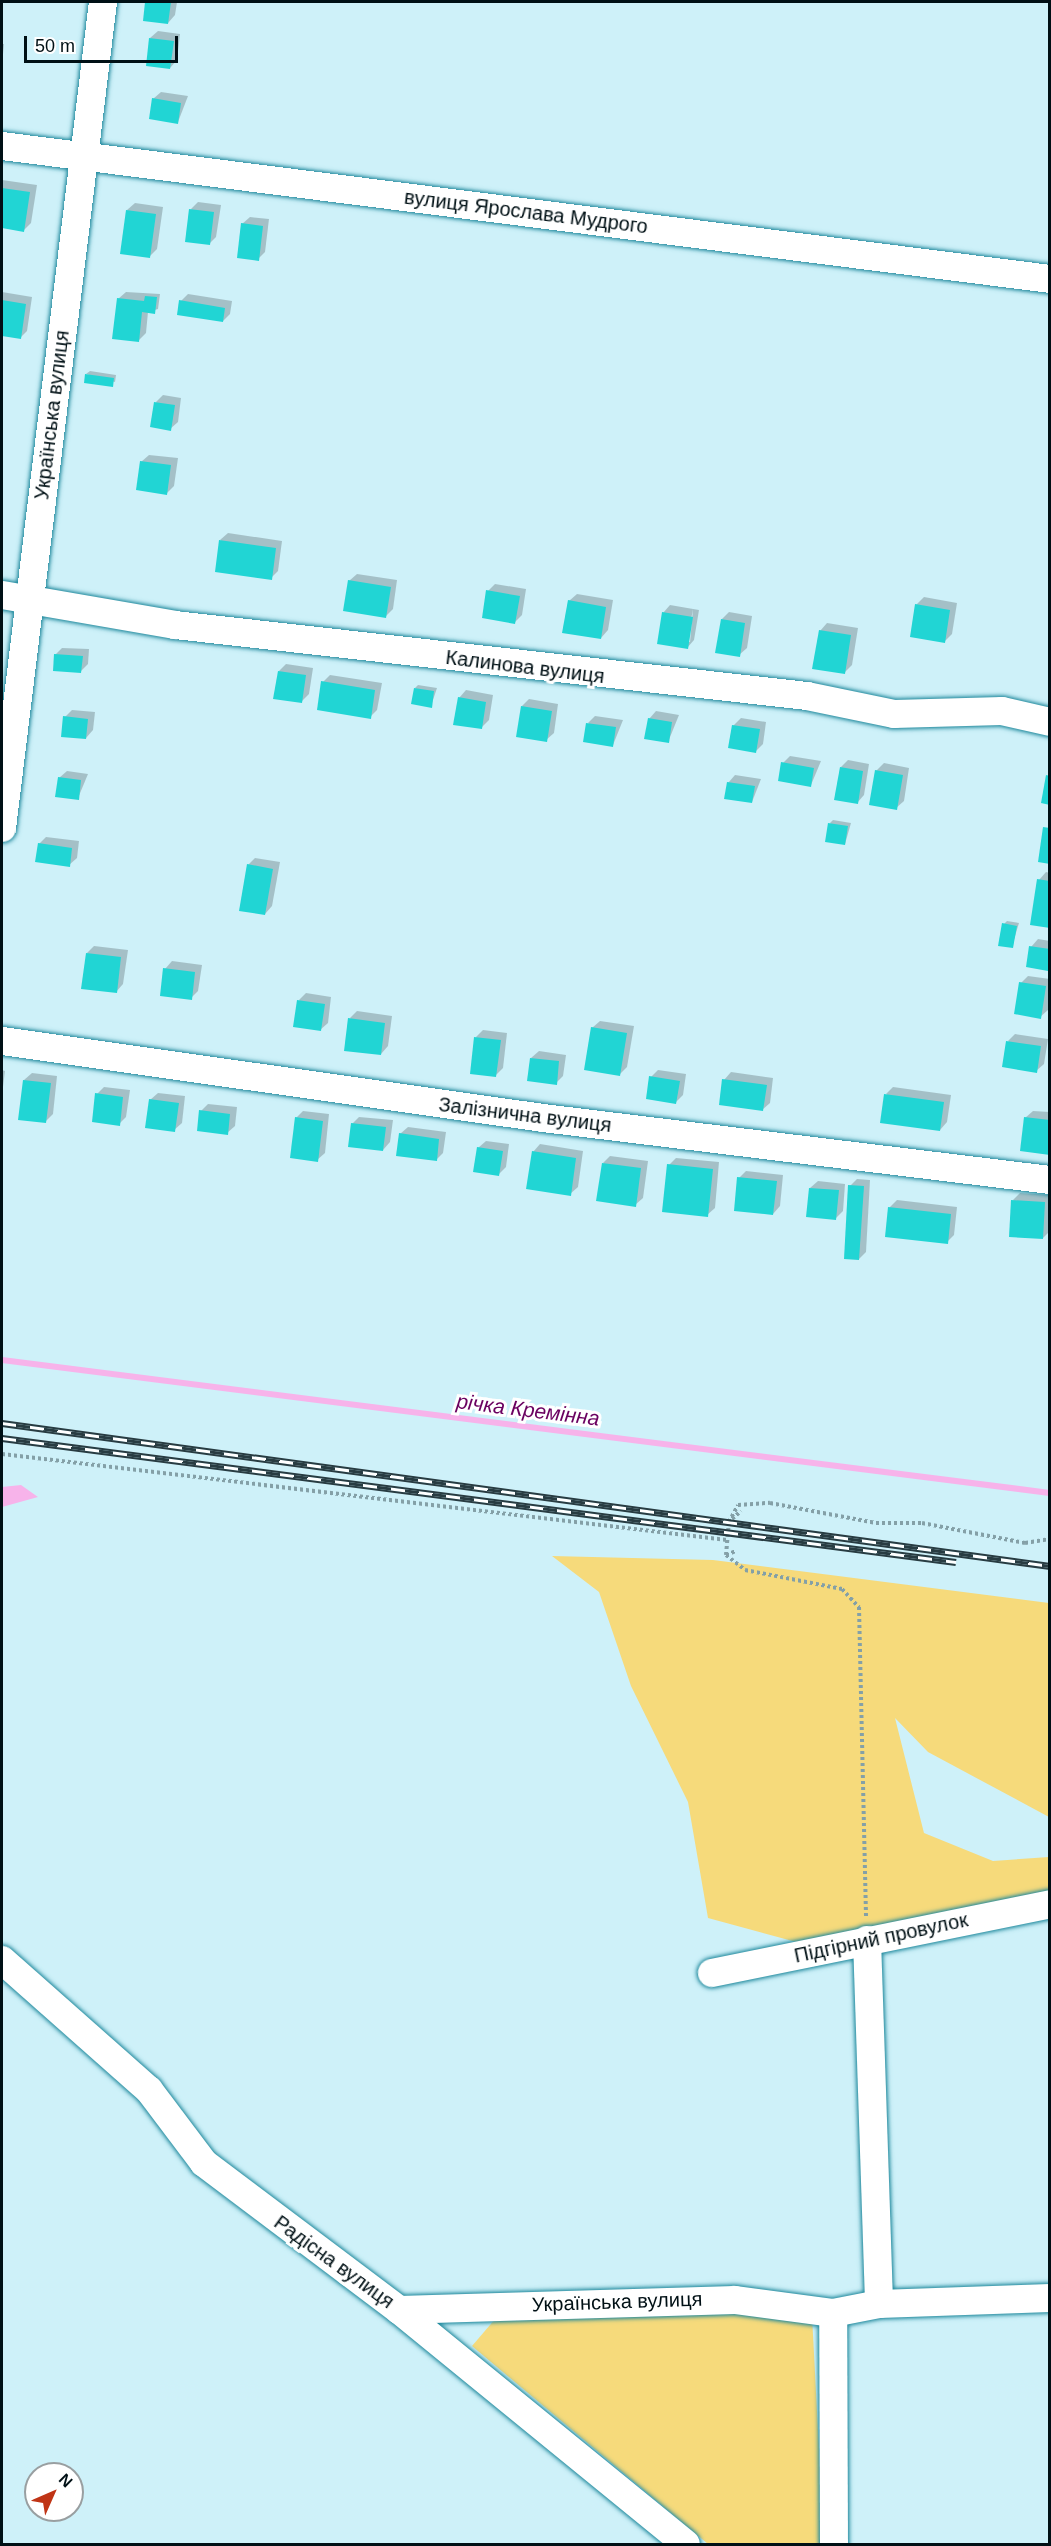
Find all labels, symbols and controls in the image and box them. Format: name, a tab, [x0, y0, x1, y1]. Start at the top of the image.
scale bar	[27, 24, 182, 62]
text: 50 m	[35, 36, 75, 56]
street label: вулиця Ярослава Мудрого	[403, 185, 649, 239]
street label: Українська вулиця	[30, 329, 74, 501]
street label: Калинова вулиця	[444, 645, 606, 689]
street label: Залізнична вулиця	[437, 1093, 613, 1137]
water label: річка Кремінна	[455, 1389, 601, 1431]
street label: Підгірний провулок	[792, 1908, 970, 1968]
street label: Радісна вулиця	[269, 2210, 399, 2314]
street label: Українська вулиця	[531, 2287, 703, 2317]
north arrow	[24, 2462, 84, 2522]
text: N	[56, 2470, 76, 2490]

